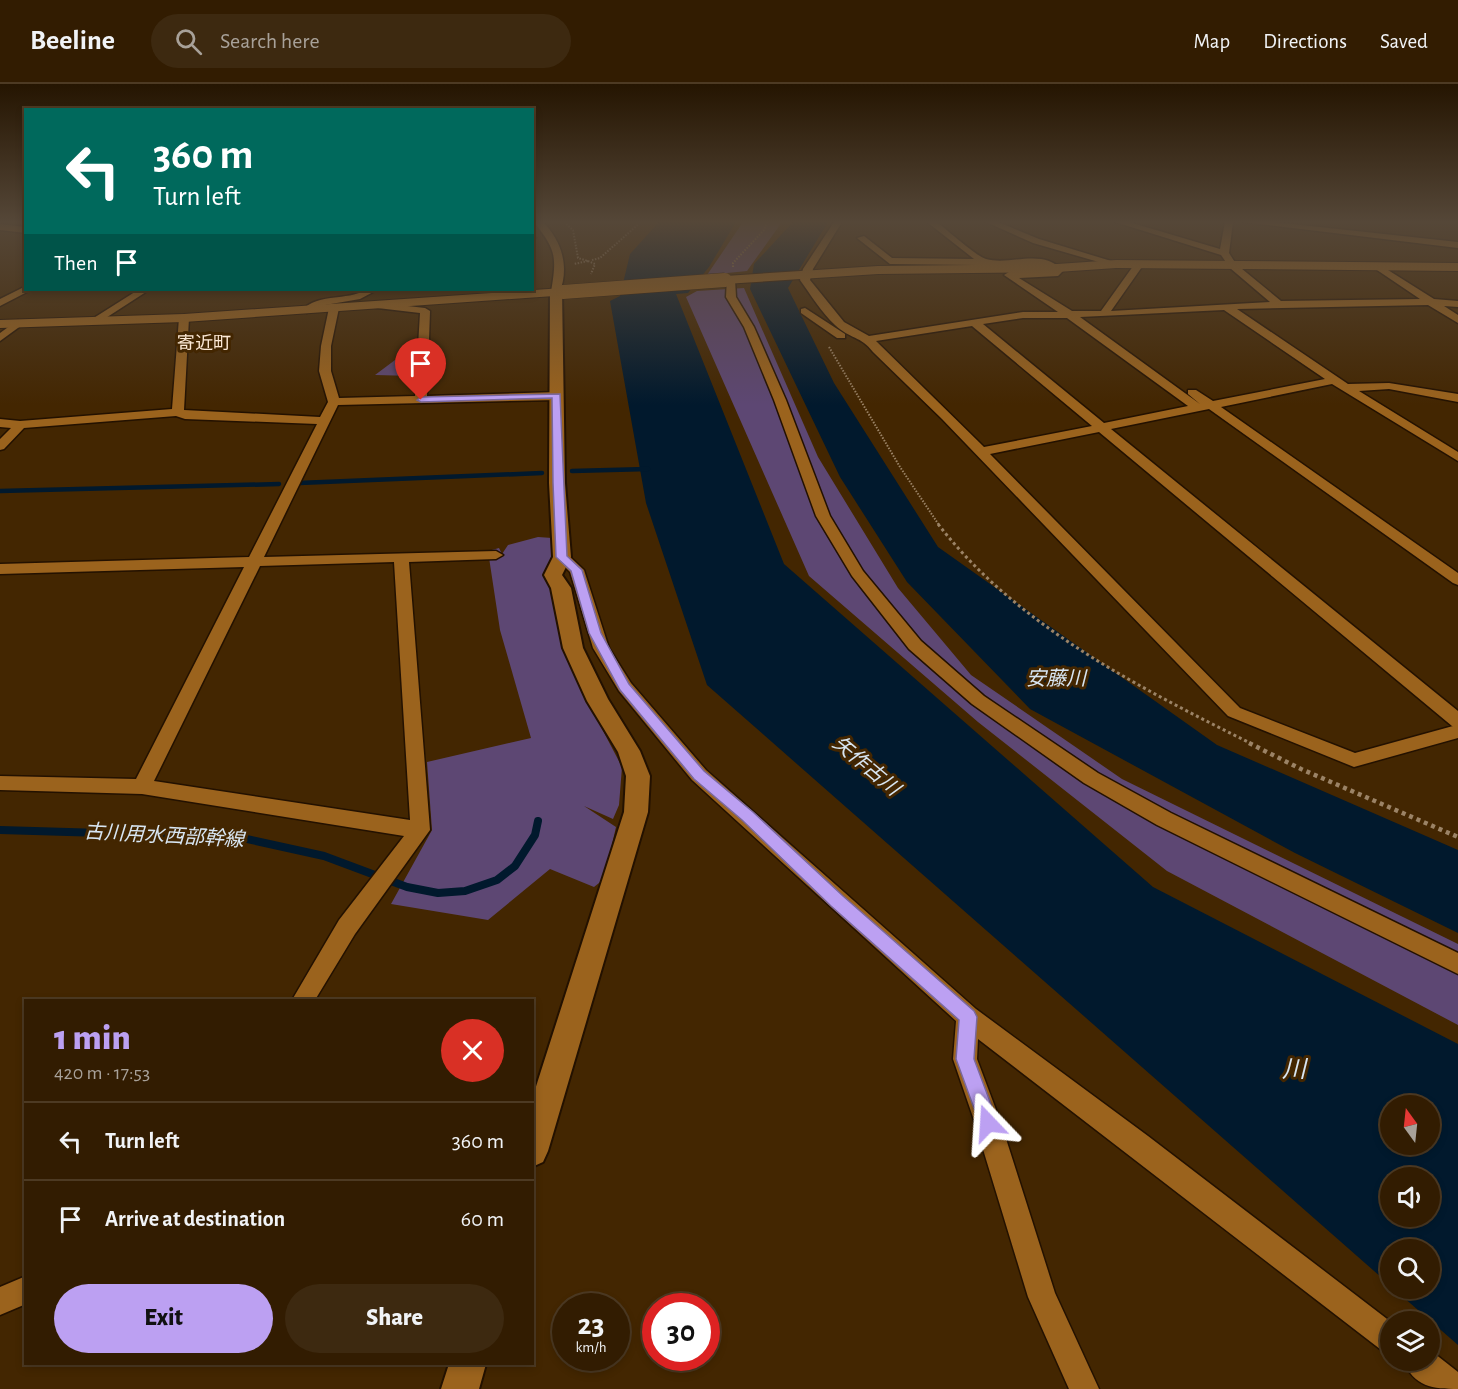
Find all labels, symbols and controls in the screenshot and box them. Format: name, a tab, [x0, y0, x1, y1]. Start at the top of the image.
search box	[151, 14, 571, 68]
icon: search	[172, 25, 205, 58]
text: Beeline	[30, 27, 115, 55]
text: Search here	[220, 30, 320, 52]
text: Map	[1194, 31, 1230, 52]
text: Directions	[1263, 31, 1347, 52]
text: Saved	[1380, 31, 1428, 52]
icon: left	[54, 132, 132, 210]
text: 360 m	[153, 134, 254, 176]
text: Turn left	[153, 183, 241, 210]
icon: arrive	[110, 246, 143, 279]
text: Then	[54, 252, 98, 274]
district label: 寄近町	[177, 333, 231, 353]
pin	[395, 338, 446, 400]
icon: arrive	[404, 347, 437, 380]
water label: 安藤川	[1026, 668, 1088, 689]
water label: 矢作古川	[829, 732, 905, 801]
water label: 古川用水西部幹線	[84, 821, 247, 850]
button: close	[441, 1019, 504, 1082]
text: 1 min	[54, 1020, 131, 1056]
water label: 川	[1282, 1058, 1309, 1082]
text: 420 m · 17:53	[54, 1063, 150, 1083]
position arrow	[956, 1091, 1020, 1155]
north arrow	[1380, 1095, 1440, 1155]
map controls	[1380, 1095, 1440, 1371]
icon: left	[54, 1125, 87, 1158]
text: Turn left	[105, 1130, 179, 1152]
text: 360 m	[452, 1130, 504, 1152]
button: sound	[1380, 1167, 1440, 1227]
icon: arrive	[54, 1203, 87, 1236]
text: Arrive at destination	[105, 1208, 285, 1230]
text: 60 m	[461, 1208, 504, 1230]
button: search	[1380, 1239, 1440, 1299]
button: Exit	[54, 1284, 273, 1353]
button: Share	[285, 1284, 504, 1353]
speed limit sign: 30	[642, 1293, 720, 1371]
text: 23	[577, 1310, 605, 1340]
button: layers	[1380, 1311, 1440, 1371]
text: km/h	[576, 1340, 606, 1355]

